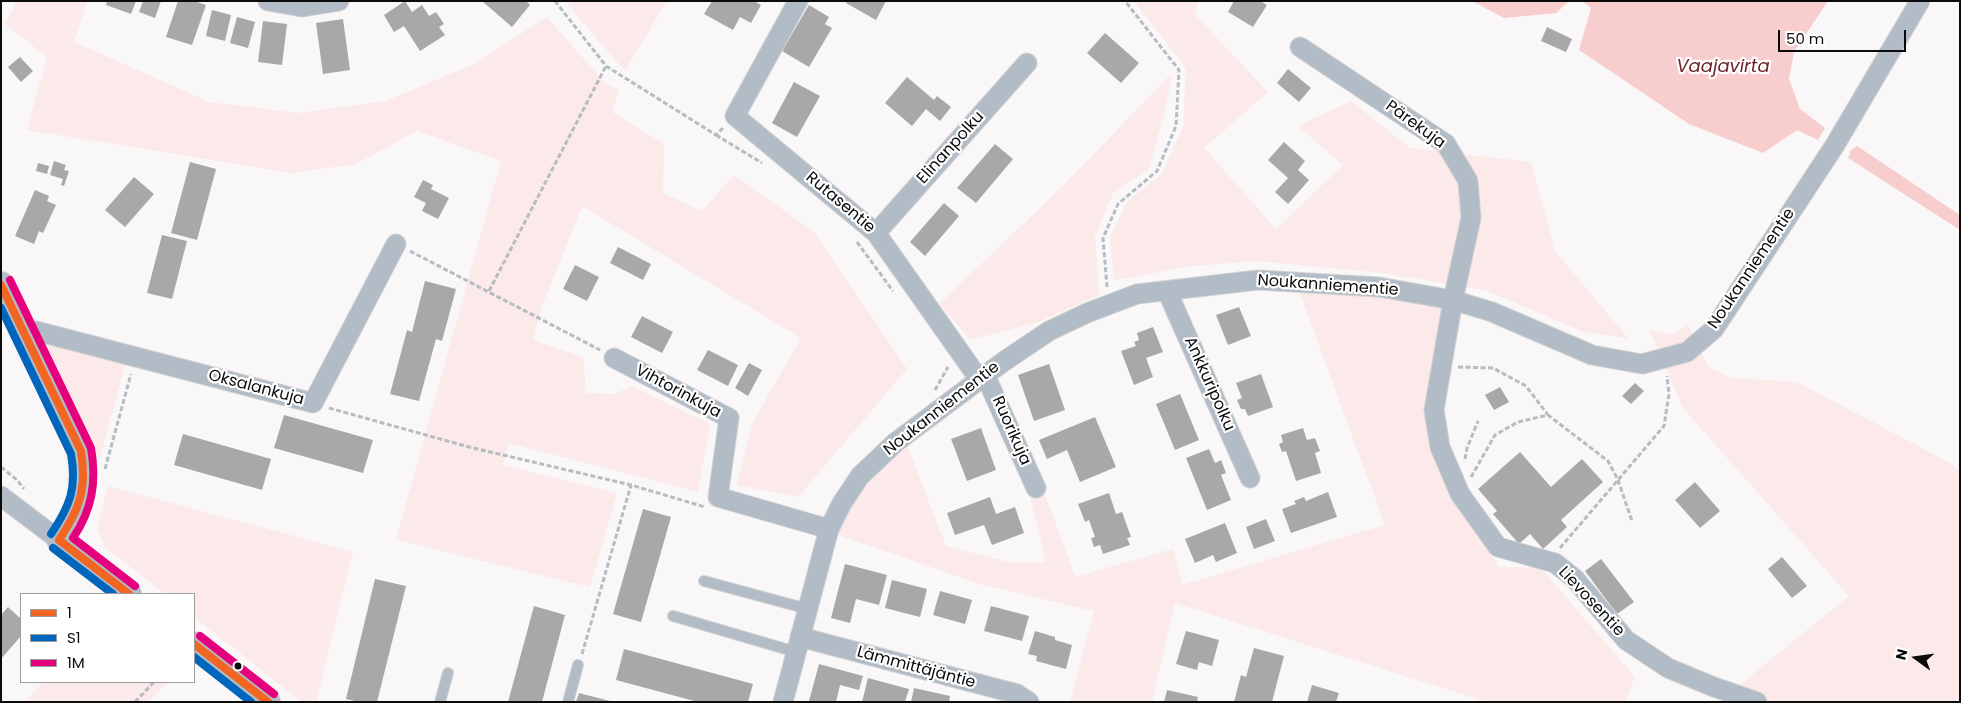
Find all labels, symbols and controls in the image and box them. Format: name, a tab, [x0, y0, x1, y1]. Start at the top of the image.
scale bar	[1781, 20, 1908, 52]
text: 50 m	[1786, 28, 1824, 49]
water label: Vaajavirta	[1676, 56, 1770, 78]
street label: Pärekuja	[1381, 97, 1449, 153]
street label: Elinanpolku	[913, 108, 989, 188]
street label: Rutasentie	[801, 168, 879, 238]
street label: Noukanniementie	[1704, 205, 1800, 333]
street label: Noukanniementie	[1257, 271, 1399, 301]
street label: Ankkuripolku	[1180, 334, 1238, 434]
street label: Noukanniementie	[880, 358, 1004, 460]
street label: Vihtorinkuja	[632, 361, 724, 423]
street label: Oksalankuja	[206, 366, 306, 410]
street label: Ruorikuja	[987, 394, 1035, 468]
street label: Lievosentie	[1554, 563, 1628, 641]
legend	[20, 593, 195, 683]
text: 1	[67, 602, 72, 623]
text: S1	[67, 627, 81, 648]
north arrow	[1891, 633, 1941, 683]
street label: Lämmittäjäntie	[855, 643, 977, 693]
text: N	[1890, 647, 1912, 662]
text: 1M	[67, 652, 85, 673]
unlabelled marker	[233, 661, 243, 671]

